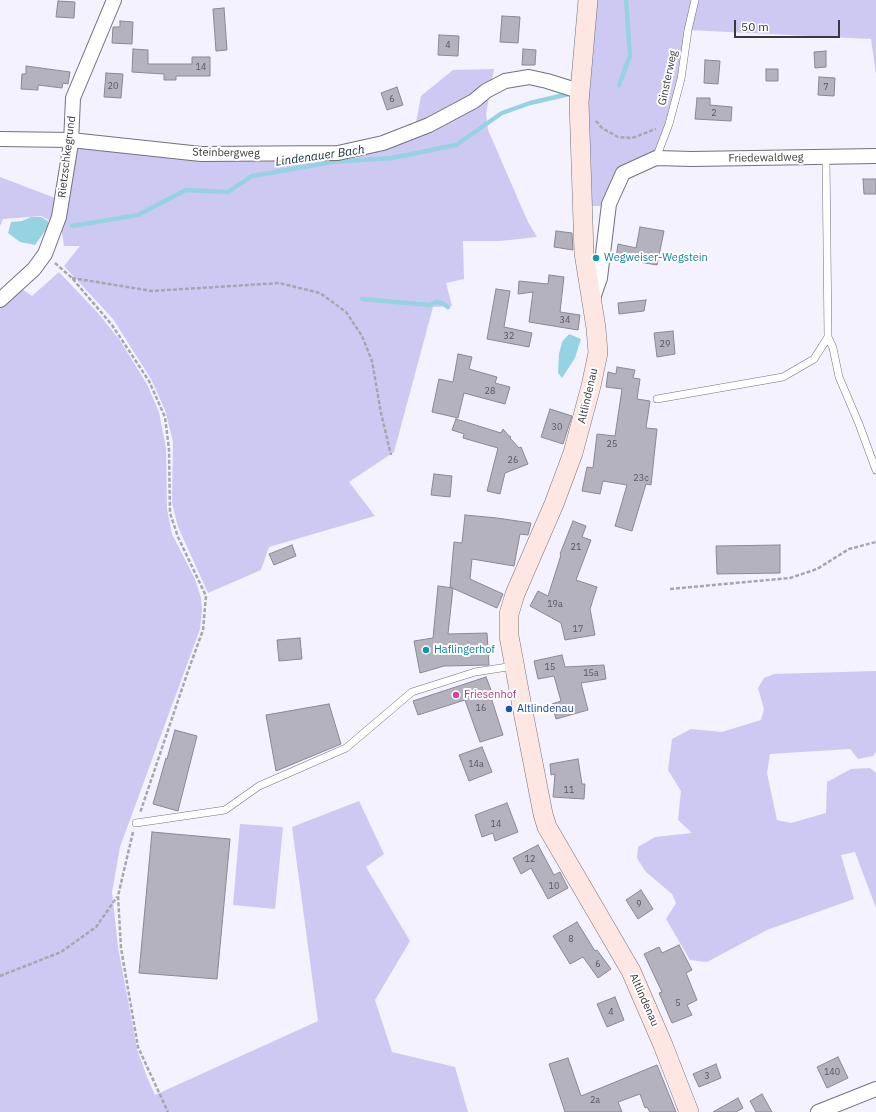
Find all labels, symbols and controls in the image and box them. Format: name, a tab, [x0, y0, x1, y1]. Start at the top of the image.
scale bar	[736, 12, 842, 38]
text: 50 m	[741, 19, 769, 34]
house number: 4	[445, 40, 451, 50]
street label: Ginsterweg	[656, 49, 680, 107]
house number: 14	[196, 62, 206, 72]
house number: 20	[108, 81, 118, 91]
house number: 7	[823, 82, 829, 92]
house number: 6	[389, 94, 395, 104]
house number: 2	[711, 108, 717, 118]
street label: Rietzschkegrund	[55, 115, 79, 199]
water label: Lindenauer Bach	[274, 143, 366, 169]
street label: Steinbergweg	[192, 146, 260, 160]
street label: Friedewaldweg	[728, 151, 804, 165]
place label: Wegweiser-Wegstein	[604, 251, 708, 265]
marker: Wegweiser-Wegstein	[591, 253, 601, 263]
house number: 34	[560, 315, 570, 325]
house number: 32	[504, 331, 514, 341]
house number: 29	[660, 339, 670, 349]
street label: Altlindenau	[575, 367, 601, 425]
house number: 28	[485, 386, 495, 396]
house number: 30	[552, 422, 562, 432]
house number: 25	[607, 439, 617, 449]
house number: 26	[508, 455, 518, 465]
house number: 23c	[633, 473, 649, 483]
house number: 21	[571, 542, 581, 552]
house number: 19a	[547, 599, 563, 609]
house number: 17	[573, 624, 583, 634]
place label: Haflingerhof	[434, 643, 495, 657]
marker: Haflingerhof	[421, 645, 431, 655]
house number: 15	[545, 662, 555, 672]
house number: 15a	[583, 668, 599, 678]
place label: Friesenhof	[464, 688, 516, 702]
marker: Friesenhof	[451, 690, 461, 700]
place label: Altlindenau	[517, 702, 574, 716]
house number: 16	[476, 703, 486, 713]
marker: Altlindenau	[504, 704, 514, 714]
house number: 14a	[468, 759, 484, 769]
house number: 11	[564, 785, 574, 795]
house number: 14	[491, 819, 501, 829]
house number: 12	[525, 854, 535, 864]
house number: 10	[549, 881, 559, 891]
house number: 9	[636, 899, 642, 909]
house number: 8	[568, 934, 574, 944]
house number: 6	[595, 959, 601, 969]
street label: Altlindenau	[626, 971, 662, 1029]
house number: 5	[675, 998, 681, 1008]
house number: 4	[608, 1007, 614, 1017]
house number: 140	[824, 1067, 840, 1077]
house number: 3	[704, 1071, 710, 1081]
house number: 2a	[590, 1095, 600, 1105]

